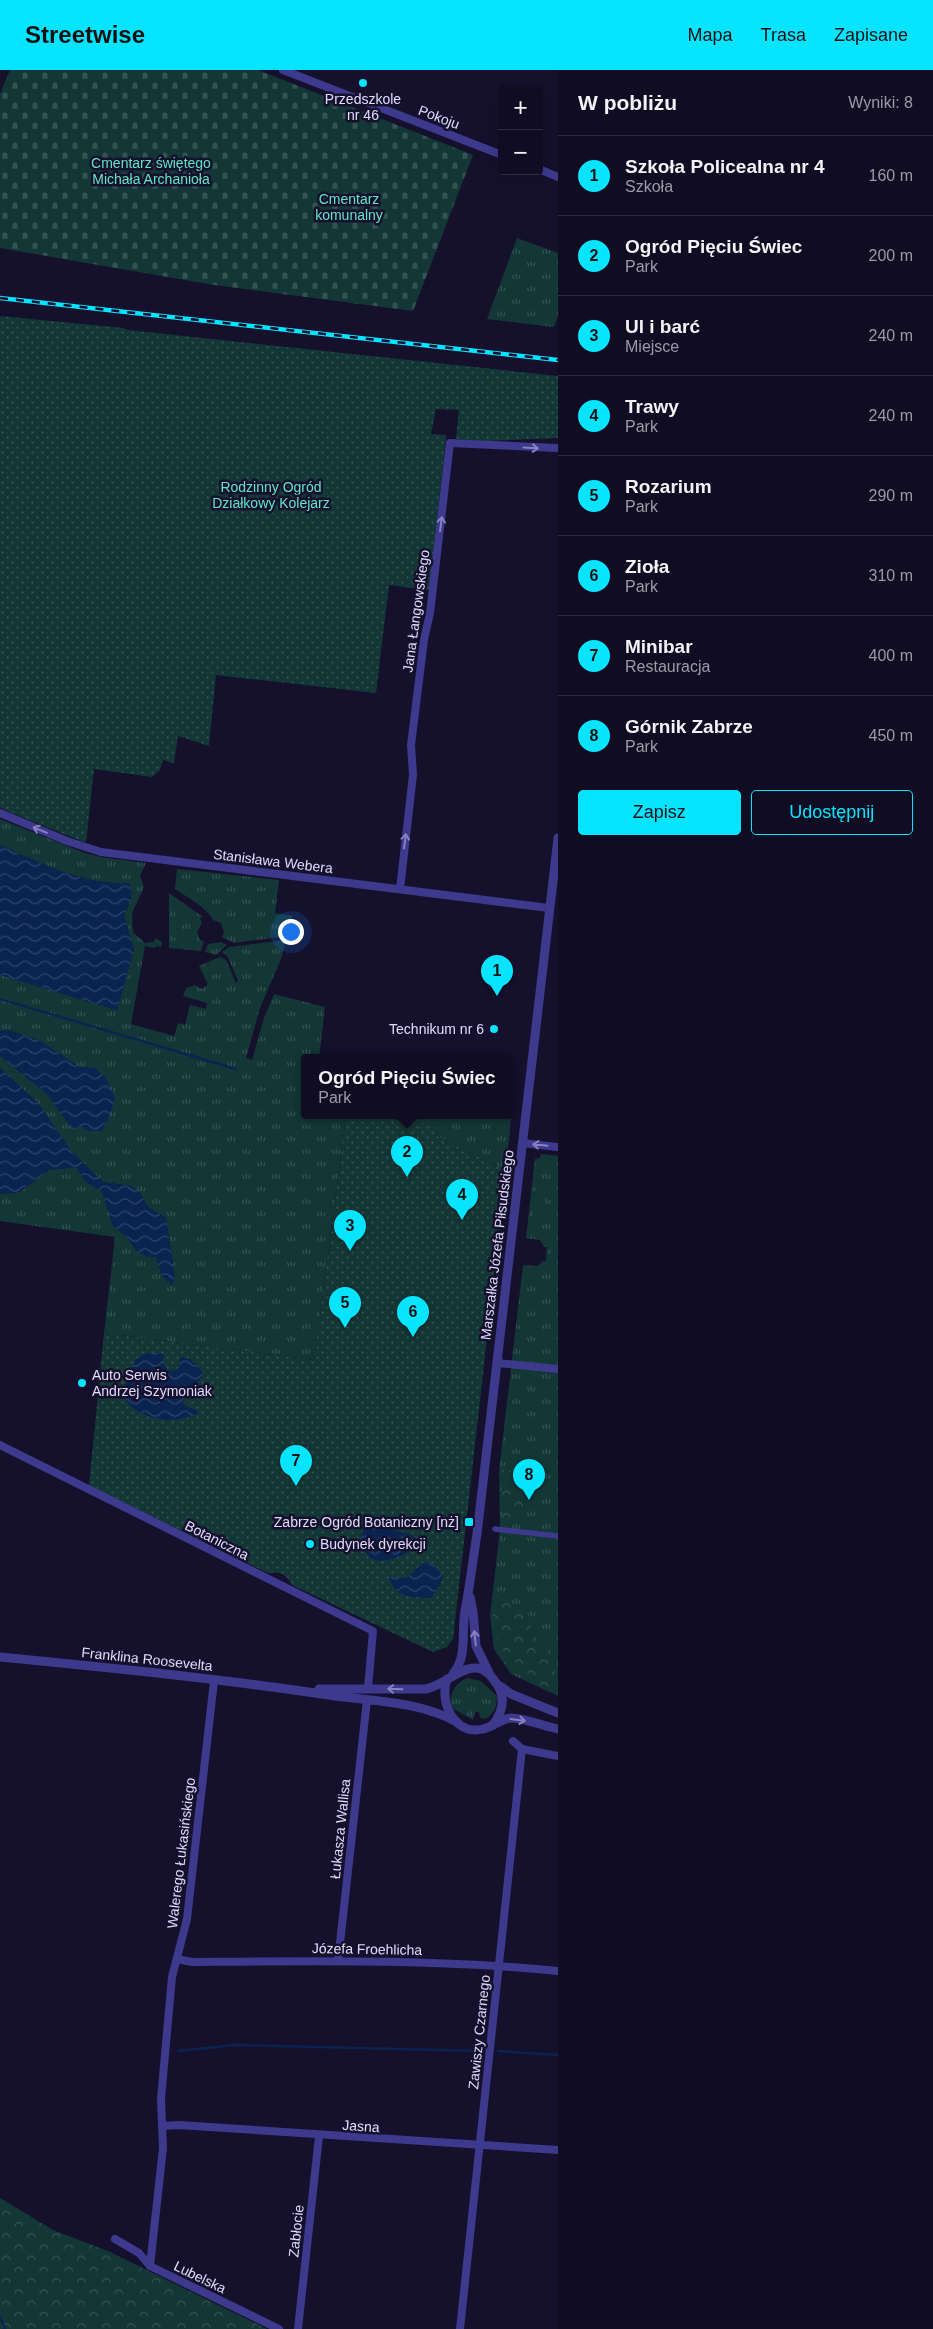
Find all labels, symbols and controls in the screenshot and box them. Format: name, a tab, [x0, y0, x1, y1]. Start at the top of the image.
text: Streetwise	[25, 21, 145, 48]
text: Mapa	[688, 25, 733, 45]
text: Trasa	[761, 25, 806, 45]
text: Zapisane	[834, 25, 908, 45]
marker: Przedszkole nr 46	[357, 77, 369, 89]
map controls	[498, 85, 543, 175]
button: +	[498, 85, 543, 130]
place label: Przedszkole nr 46	[325, 91, 401, 123]
text: W pobliżu	[578, 91, 677, 114]
text: Wyniki: 8	[848, 94, 913, 111]
street label: Pokoju	[416, 102, 462, 132]
button: −	[498, 130, 543, 175]
park label: Cmentarz świętego Michała Archanioła	[91, 155, 211, 187]
text: Szkoła Policealna nr 4	[625, 156, 825, 177]
text: 1	[590, 167, 598, 184]
text: 160 m	[869, 167, 913, 184]
text: Szkoła	[625, 178, 673, 195]
park label: Cmentarz komunalny	[315, 191, 383, 223]
text: Ogród Pięciu Świec	[625, 236, 802, 257]
text: 2	[590, 247, 598, 264]
text: 200 m	[869, 247, 913, 264]
text: Park	[625, 258, 658, 275]
text: Ul i barć	[625, 316, 700, 337]
text: 3	[590, 327, 598, 344]
text: 240 m	[869, 327, 913, 344]
text: Miejsce	[625, 338, 679, 355]
text: Trawy	[625, 396, 679, 417]
text: 4	[590, 407, 598, 424]
text: 240 m	[869, 407, 913, 424]
text: Park	[625, 418, 658, 435]
one-way arrow	[523, 443, 539, 452]
text: Rozarium	[625, 476, 712, 497]
park label: Rodzinny Ogród Działkowy Kolejarz	[212, 479, 330, 511]
text: 5	[590, 487, 598, 504]
text: 290 m	[869, 487, 913, 504]
text: Park	[625, 498, 658, 515]
one-way arrow	[436, 516, 446, 532]
street label: Jana Łangowskiego	[399, 548, 433, 673]
text: Zioła	[625, 556, 669, 577]
text: 6	[590, 567, 598, 584]
text: 310 m	[869, 567, 913, 584]
text: Park	[625, 578, 658, 595]
text: Minibar	[625, 636, 693, 657]
text: 7	[590, 647, 598, 664]
text: 400 m	[869, 647, 913, 664]
text: Restauracja	[625, 658, 710, 675]
text: Górnik Zabrze	[625, 716, 753, 737]
text: 8	[590, 727, 598, 744]
text: 450 m	[869, 727, 913, 744]
text: Park	[625, 738, 658, 755]
button: Zapisz	[578, 790, 741, 835]
button: Udostępnij	[751, 790, 913, 835]
one-way arrow	[33, 824, 48, 834]
one-way arrow	[400, 833, 410, 849]
street label: Stanisława Webera	[212, 846, 334, 876]
your location	[278, 919, 304, 945]
pin: 1	[481, 955, 513, 996]
place label: Technikum nr 6	[389, 1021, 484, 1037]
marker: Technikum nr 6	[488, 1023, 500, 1035]
popup	[301, 1054, 513, 1119]
text: Ogród Pięciu Świec	[318, 1067, 496, 1088]
text: Park	[318, 1089, 351, 1106]
pin: 2	[391, 1136, 423, 1177]
one-way arrow	[532, 1140, 548, 1150]
street label: Marszałka Józefa Piłsudskiego	[477, 1149, 517, 1341]
pin: 4	[446, 1179, 478, 1220]
pin: 3	[334, 1210, 366, 1251]
pin: 5	[329, 1287, 361, 1328]
pin: 6	[397, 1296, 429, 1337]
place label: Auto Serwis Andrzej Szymoniak	[92, 1367, 213, 1399]
marker: Auto Serwis Andrzej Szymoniak	[76, 1377, 88, 1389]
pin: 7	[280, 1445, 312, 1486]
pin: 8	[513, 1459, 545, 1500]
place label: Zabrze Ogród Botaniczny [nż]	[274, 1514, 459, 1530]
marker: Zabrze Ogród Botaniczny [nż]	[463, 1516, 475, 1528]
street label: Botaniczna	[183, 1517, 252, 1563]
place label: Budynek dyrekcji	[320, 1536, 426, 1552]
marker: Budynek dyrekcji	[304, 1538, 316, 1550]
one-way arrow	[470, 1630, 480, 1646]
street label: Franklina Roosevelta	[81, 1644, 213, 1674]
one-way arrow	[387, 1684, 403, 1693]
one-way arrow	[510, 1715, 526, 1725]
street label: Walerego Łukasińskiego	[164, 1776, 198, 1929]
street label: Łukasza Wallisa	[327, 1778, 353, 1880]
street label: Józefa Froehlicha	[312, 1940, 423, 1958]
street label: Zawiszy Czarnego	[465, 1974, 493, 2090]
street label: Jasna	[342, 2117, 380, 2135]
street label: Zabłocie	[285, 2204, 307, 2258]
street label: Lubelska	[171, 2258, 229, 2297]

